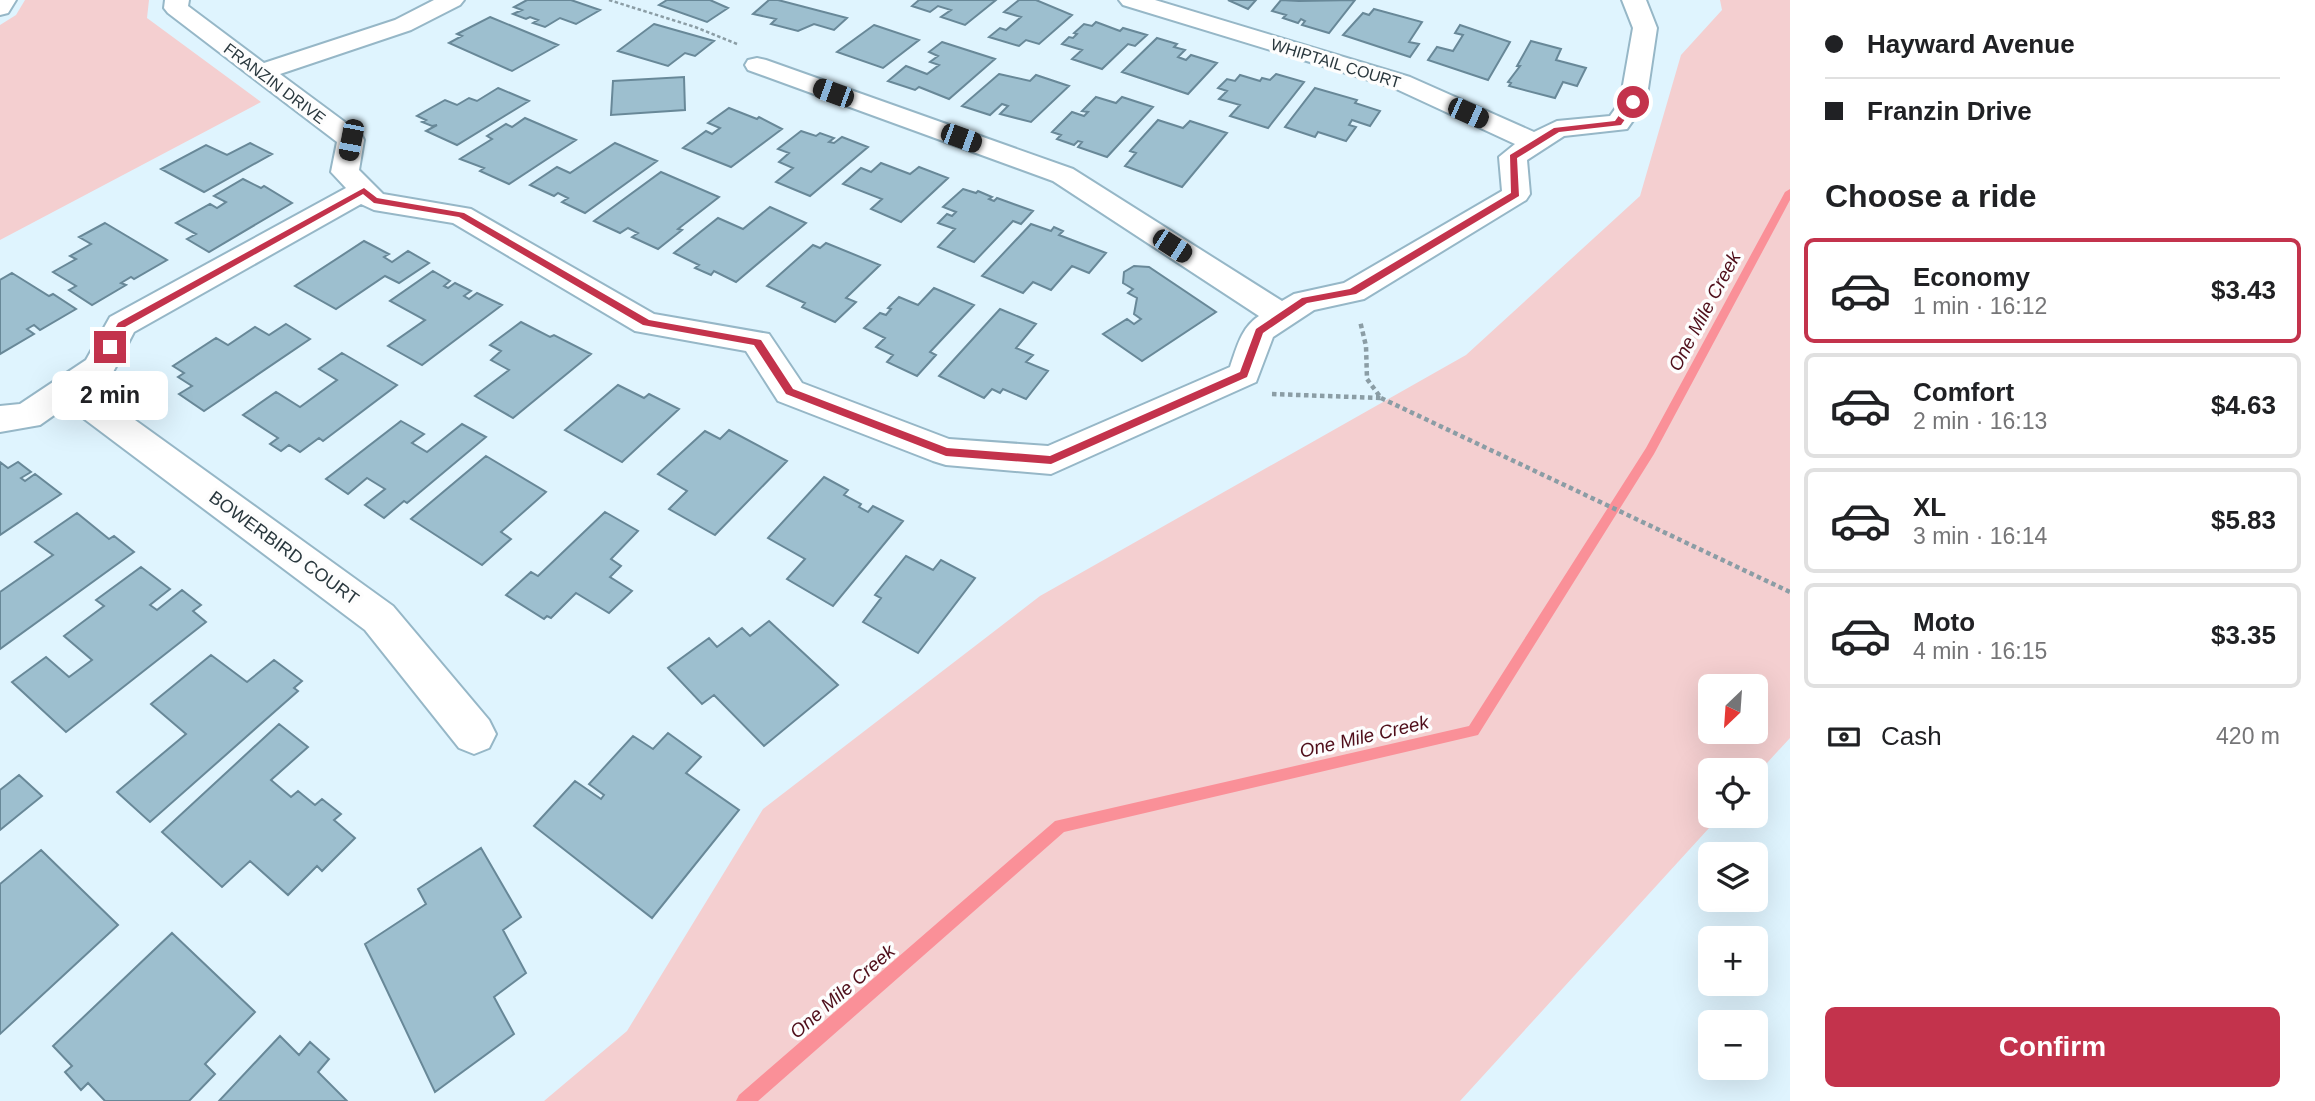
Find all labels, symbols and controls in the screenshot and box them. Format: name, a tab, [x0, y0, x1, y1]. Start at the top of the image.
text: Hayward Avenue	[1867, 29, 2075, 59]
street label: WHIPTAIL COURT	[1269, 36, 1403, 91]
street label: FRANZIN DRIVE	[221, 40, 329, 127]
car	[810, 76, 857, 110]
route start	[1617, 86, 1649, 118]
car	[1445, 95, 1492, 131]
text: Franzin Drive	[1867, 96, 2032, 126]
car	[337, 117, 366, 163]
car	[938, 121, 985, 155]
text: Choose a ride	[1825, 178, 2037, 214]
car	[1149, 226, 1196, 266]
water label: One Mile Creek	[1664, 247, 1745, 374]
icon: car	[1829, 259, 1892, 322]
text: Economy	[1913, 262, 2030, 292]
text: $3.43	[2211, 275, 2276, 305]
text: 1 min · 16:12	[1913, 293, 2047, 319]
route end	[94, 331, 126, 363]
callout: 2 min	[52, 372, 168, 420]
icon: car	[1829, 374, 1892, 437]
text: Comfort	[1913, 377, 2014, 407]
text: 2 min	[80, 382, 140, 408]
text: $4.63	[2211, 390, 2276, 420]
text: 2 min · 16:13	[1913, 408, 2047, 434]
street label: BOWERBIRD COURT	[205, 487, 363, 609]
icon: car	[1829, 489, 1892, 552]
text: XL	[1913, 492, 1946, 522]
text: $5.83	[2211, 505, 2276, 535]
text: 3 min · 16:14	[1913, 523, 2047, 549]
icon: car	[1829, 604, 1892, 667]
text: Moto	[1913, 607, 1975, 637]
text: $3.35	[2211, 620, 2276, 650]
text: 4 min · 16:15	[1913, 638, 2047, 664]
north arrow	[1698, 674, 1768, 744]
map controls	[1698, 674, 1768, 1080]
water label: One Mile Creek	[1297, 711, 1432, 762]
icon: cash	[1825, 718, 1863, 756]
text: Cash	[1881, 721, 1942, 751]
text: 420 m	[2216, 723, 2280, 749]
button: locate	[1698, 758, 1768, 828]
button: layers	[1698, 842, 1768, 912]
button: +	[1698, 926, 1768, 996]
water label: One Mile Creek	[786, 939, 900, 1043]
button: Confirm	[1825, 1007, 2280, 1087]
button: −	[1698, 1010, 1768, 1080]

